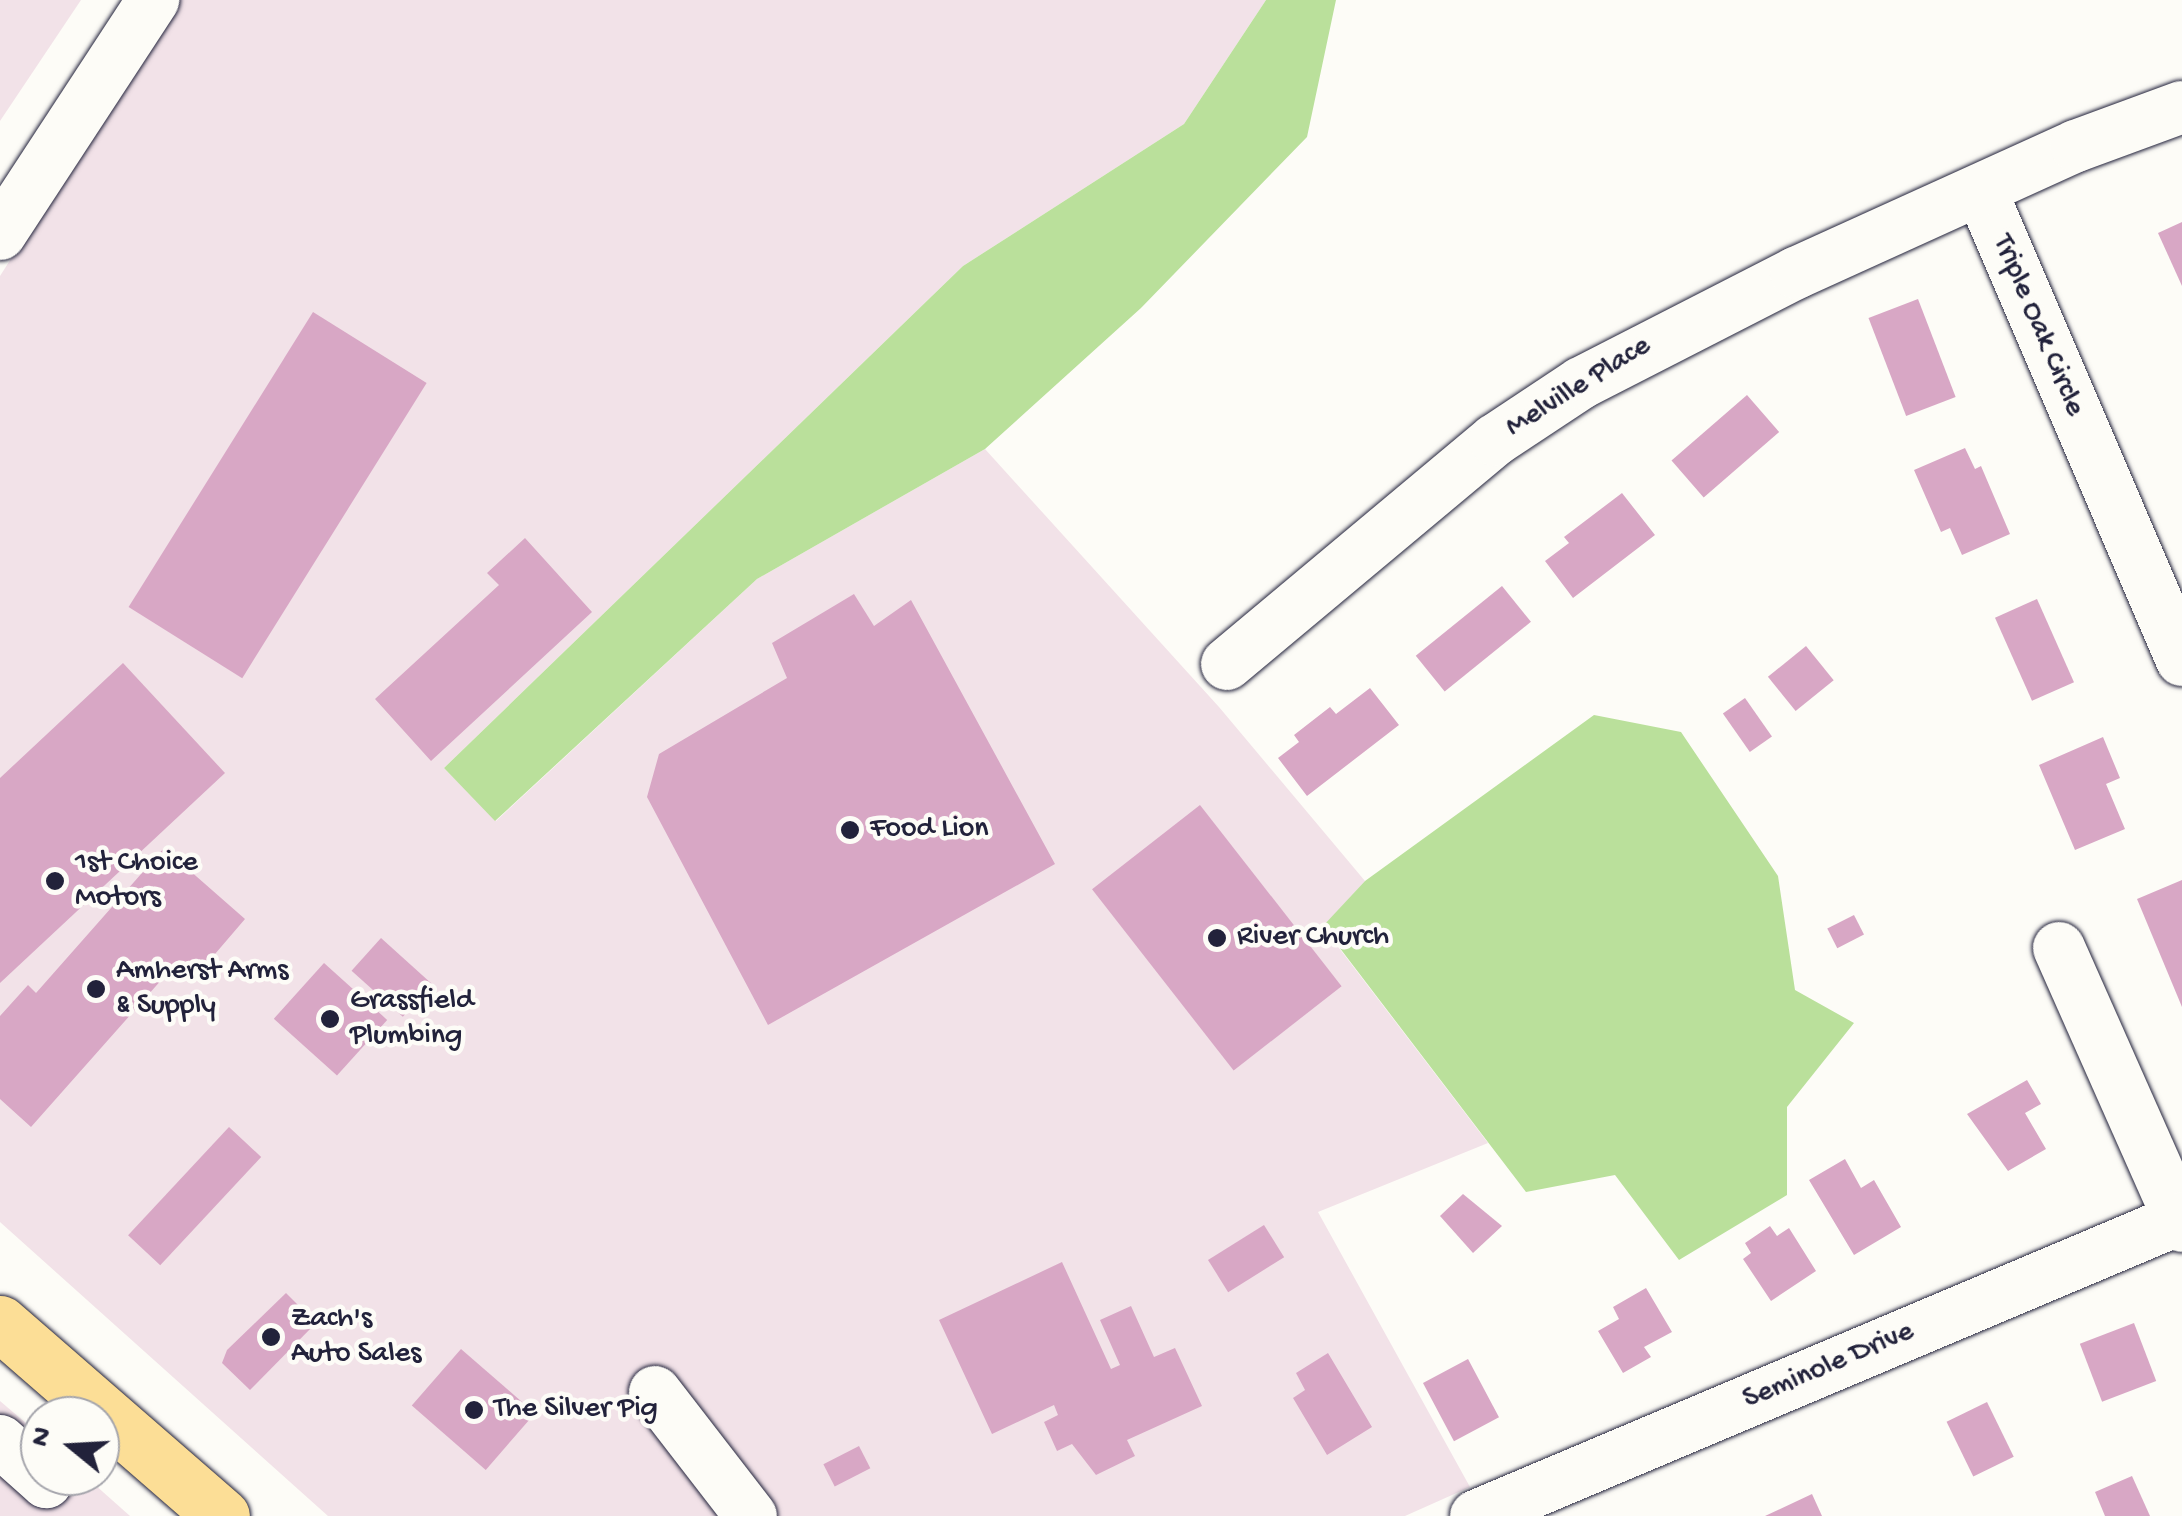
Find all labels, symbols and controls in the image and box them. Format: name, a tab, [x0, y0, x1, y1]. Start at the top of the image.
street label: Triple Oak Circle	[1983, 230, 2091, 422]
street label: Melville Place	[1500, 329, 1658, 447]
place label: Food Lion	[870, 812, 989, 848]
marker: Food Lion	[839, 819, 861, 841]
place label: 1st Choice Motors	[75, 846, 198, 916]
marker: 1st Choice Motors	[44, 870, 66, 892]
place label: River Church	[1237, 920, 1389, 956]
marker: River Church	[1206, 927, 1228, 949]
place label: Amherst Arms & Supply	[116, 954, 288, 1024]
marker: Amherst Arms & Supply	[85, 978, 107, 1000]
place label: Grassfield Plumbing	[350, 984, 474, 1054]
marker: Grassfield Plumbing	[319, 1008, 341, 1030]
place label: Zach's Auto Sales	[291, 1302, 421, 1372]
street label: Seminole Drive	[1738, 1315, 1920, 1419]
marker: Zach's Auto Sales	[260, 1326, 282, 1348]
place label: The Silver Pig	[494, 1392, 658, 1428]
north arrow	[20, 1396, 120, 1496]
marker: The Silver Pig	[463, 1399, 485, 1421]
text: N	[24, 1423, 61, 1451]

